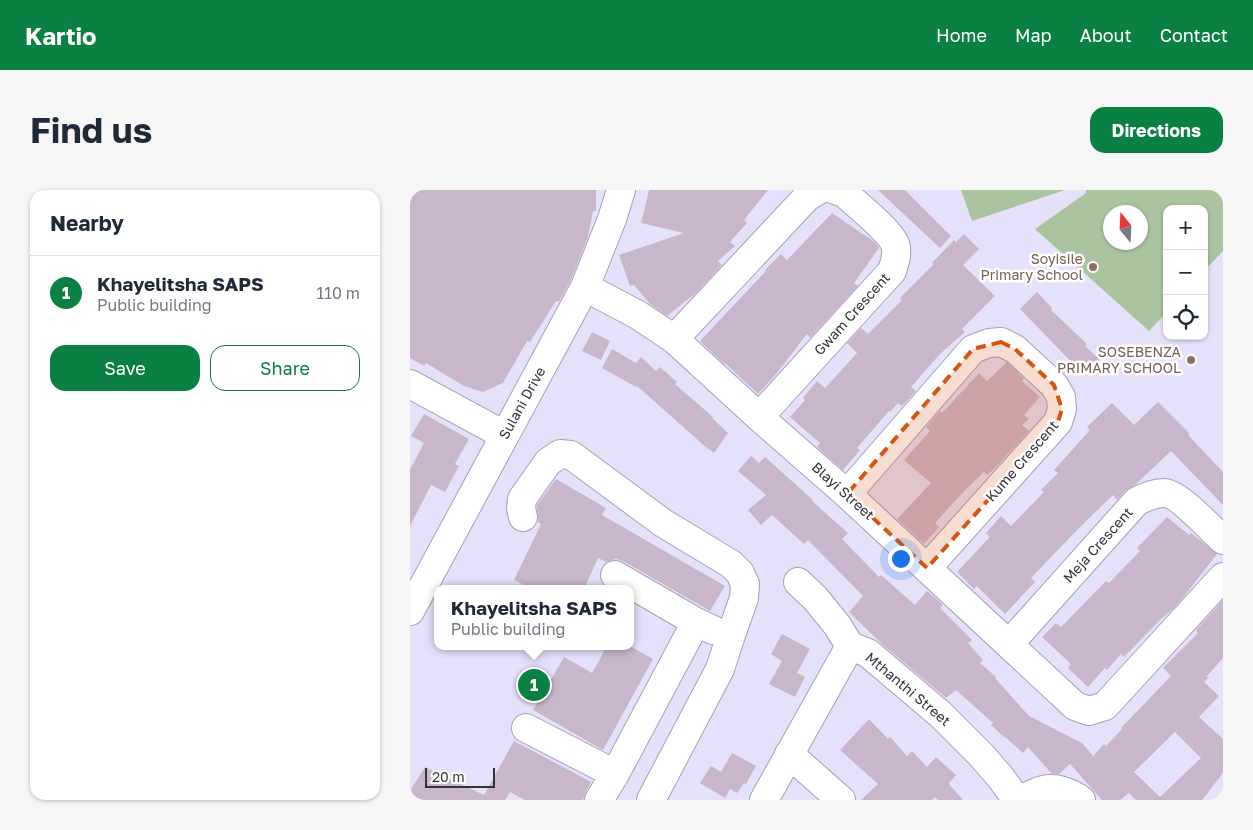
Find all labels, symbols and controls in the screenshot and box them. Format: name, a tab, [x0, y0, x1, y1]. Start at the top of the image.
text: Kartio	[25, 21, 97, 50]
text: Home	[936, 24, 987, 46]
text: Map	[1015, 24, 1052, 46]
text: About	[1080, 24, 1132, 46]
text: Contact	[1160, 24, 1228, 46]
button: Directions	[1090, 107, 1223, 153]
text: Find us	[30, 109, 152, 151]
north arrow	[1103, 205, 1148, 250]
map controls	[1163, 205, 1208, 340]
button: +	[1163, 205, 1208, 250]
text: Nearby	[50, 210, 124, 236]
place label: Soyisile Primary School	[981, 250, 1083, 283]
button: −	[1163, 250, 1208, 295]
marker: Soyisile Primary School	[1087, 261, 1099, 273]
street label: Gwam Crescent	[810, 269, 893, 358]
text: Khayelitsha SAPS	[97, 272, 264, 295]
text: 1	[62, 283, 70, 303]
text: 110 m	[316, 283, 360, 303]
text: Public building	[97, 295, 212, 315]
button: locate	[1163, 295, 1208, 340]
place label: SOSEBENZA PRIMARY SCHOOL	[1057, 343, 1182, 376]
button: Save	[50, 345, 200, 391]
button: Share	[210, 345, 360, 391]
marker: SOSEBENZA PRIMARY SCHOOL	[1185, 354, 1197, 366]
street label: Sulani Drive	[495, 363, 548, 442]
street label: Kume Crescent	[982, 417, 1062, 505]
street label: Blayi Street	[809, 458, 878, 523]
street label: Meja Crescent	[1059, 503, 1136, 586]
your location	[888, 546, 914, 572]
popup	[434, 585, 634, 650]
text: Khayelitsha SAPS	[451, 596, 617, 619]
text: Public building	[451, 619, 565, 639]
street label: Mthanthi Street	[862, 648, 954, 729]
pin: 1	[518, 666, 550, 704]
scale bar	[425, 765, 495, 788]
text: 20 m	[432, 768, 465, 785]

